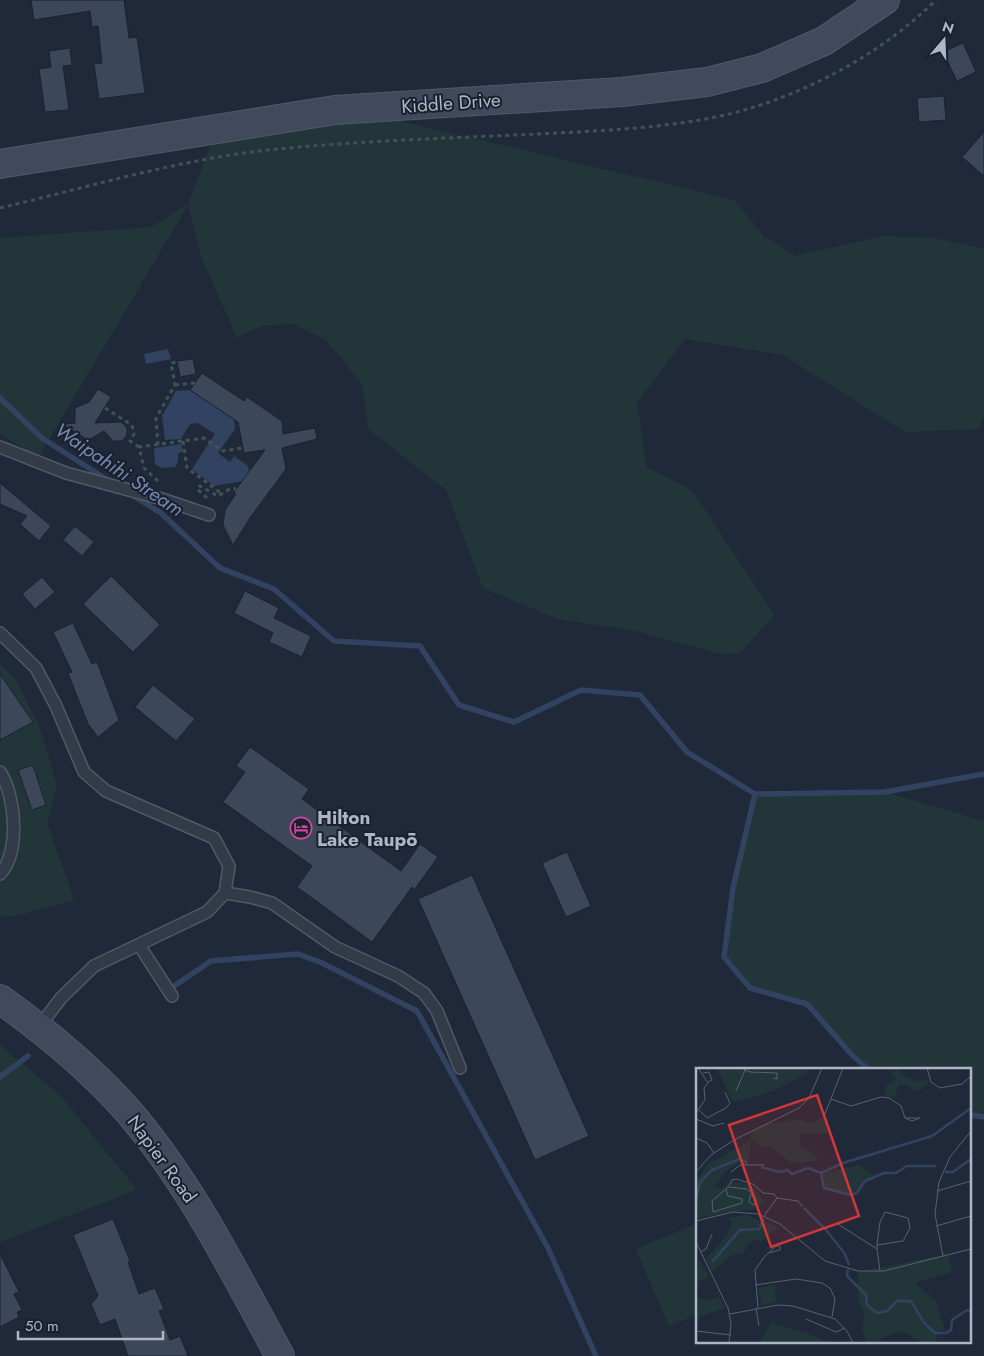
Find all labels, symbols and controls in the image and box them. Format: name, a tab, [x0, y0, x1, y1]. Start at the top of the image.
north arrow	[919, 15, 969, 65]
text: N	[940, 16, 957, 39]
street label: Kiddle Drive	[400, 86, 502, 120]
water label: Waipahihi Stream	[49, 416, 189, 524]
place label: Hilton Lake Taupō	[317, 804, 417, 853]
hotel icon: Hilton Lake Taupō	[289, 816, 313, 840]
inset map	[696, 1068, 972, 1344]
street label: Napier Road	[121, 1110, 203, 1208]
scale bar	[18, 1308, 162, 1340]
text: 50 m	[25, 1315, 59, 1337]

